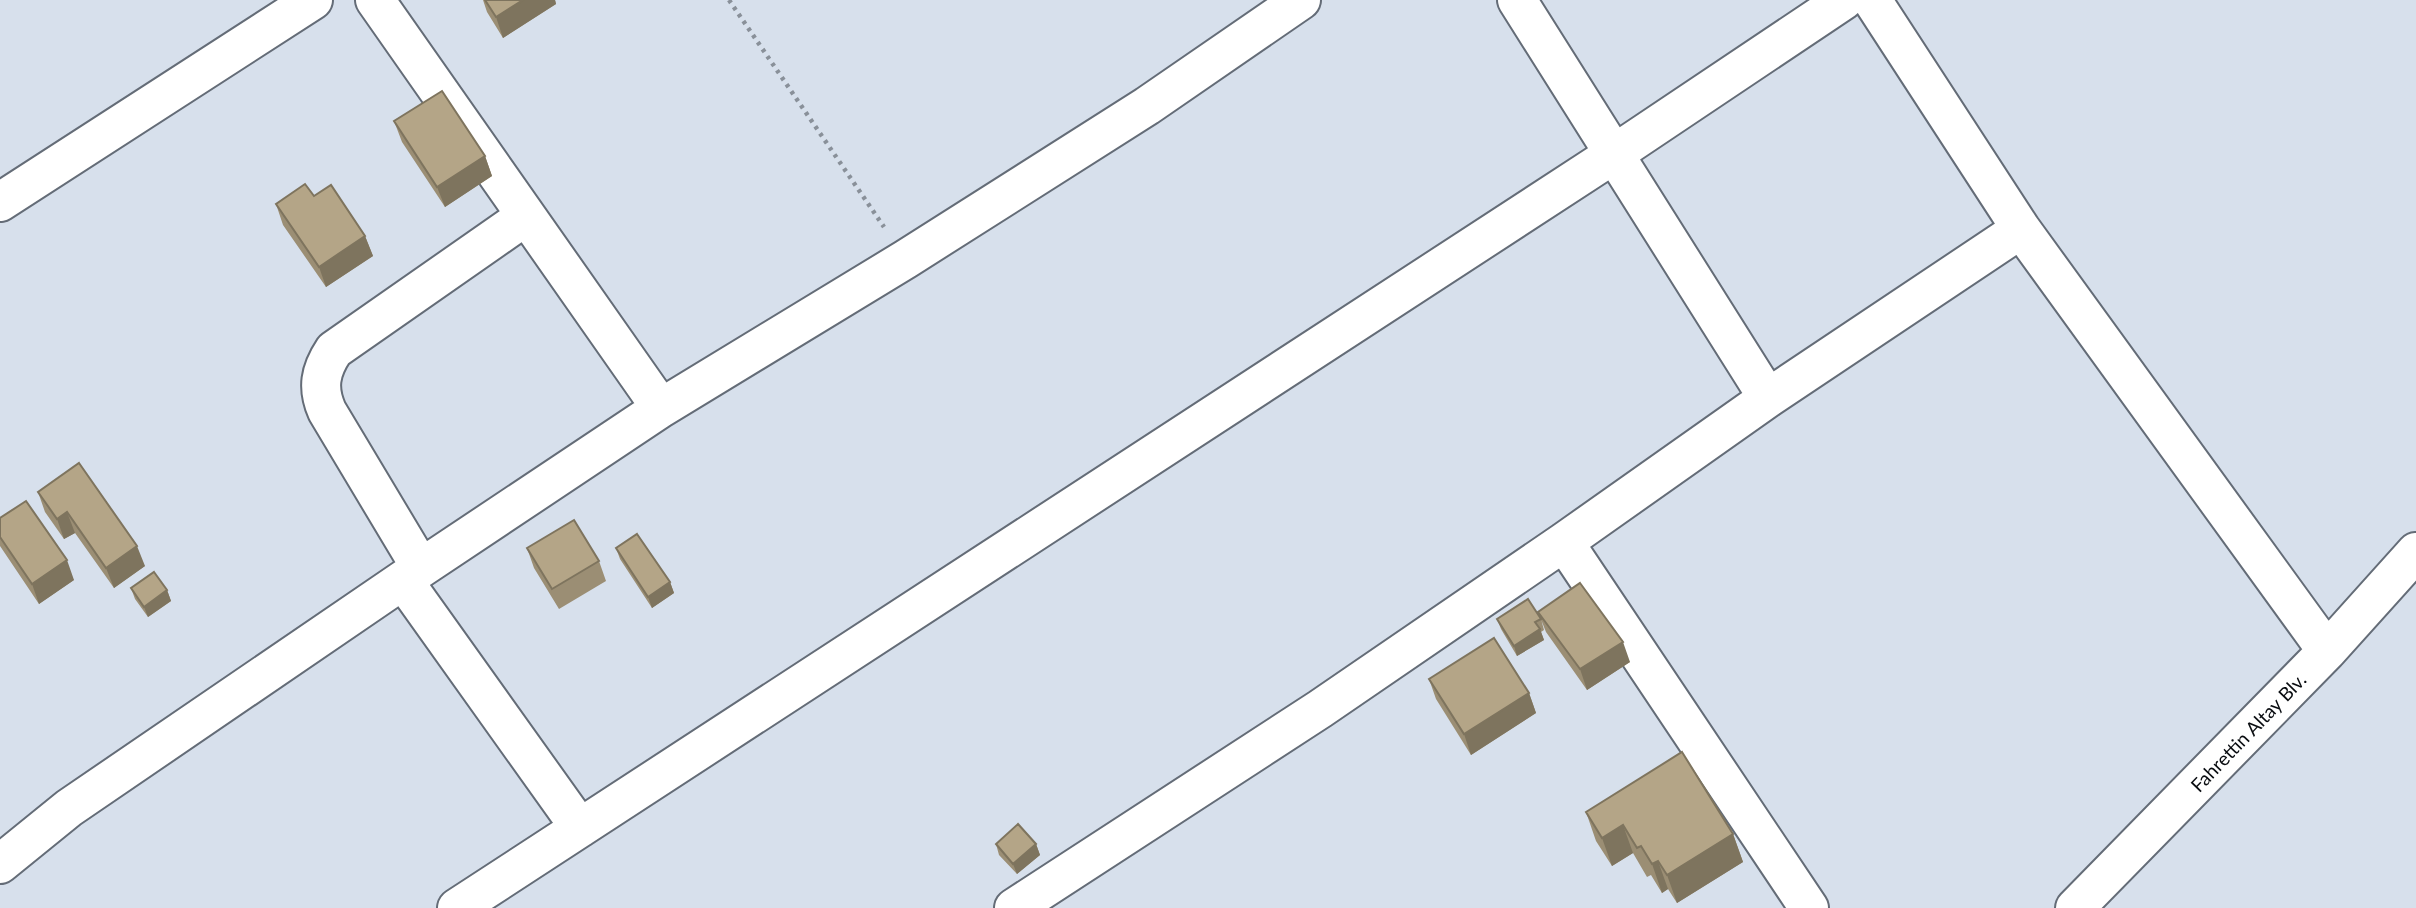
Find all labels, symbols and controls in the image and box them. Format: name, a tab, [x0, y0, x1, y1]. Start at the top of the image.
street label: Fahrettin Altay Blv.	[2185, 668, 2311, 796]

